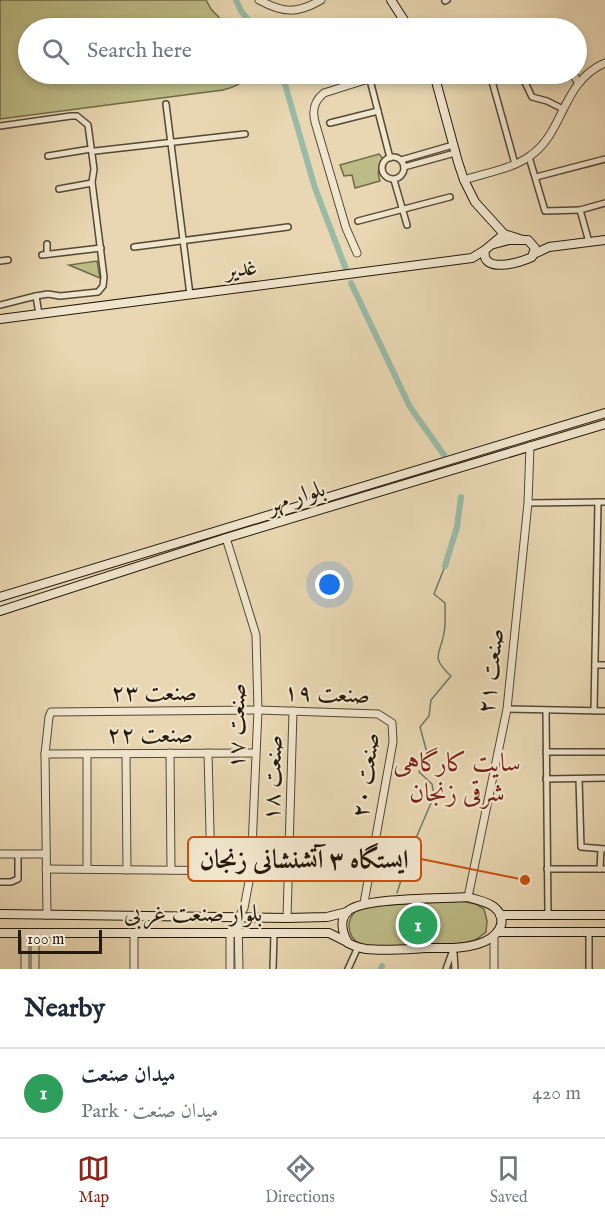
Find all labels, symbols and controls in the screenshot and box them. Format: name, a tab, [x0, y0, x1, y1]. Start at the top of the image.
search box	[18, 18, 587, 84]
icon: search	[39, 35, 72, 68]
text: Search here	[87, 37, 192, 65]
street label: غدیر	[220, 252, 259, 287]
street label: بلوار مهر	[261, 474, 329, 522]
your location	[315, 570, 344, 599]
street label: صنعت ۲۱	[471, 627, 512, 716]
street label: صنعت ۲۳	[111, 678, 197, 709]
street label: صنعت ۱۹	[283, 678, 370, 711]
street label: صنعت ۱۷	[221, 683, 254, 769]
street label: صنعت ۲۲	[107, 720, 193, 751]
street label: صنعت ۲۰	[345, 731, 388, 820]
street label: صنعت ۱۸	[257, 735, 290, 822]
district label: سایت کارگاهی شرقی زنجان	[393, 747, 521, 810]
callout: ایستگاه ۳ آتشنشانی زنجان	[188, 837, 421, 881]
text: ایستگاه ۳ آتشنشانی زنجان	[199, 842, 409, 877]
street label: بلوار صنعت غربی	[124, 899, 262, 930]
pin: 1	[398, 902, 438, 948]
scale bar	[18, 927, 102, 954]
text: 100 m	[27, 930, 64, 950]
text: Nearby	[24, 992, 105, 1025]
text: میدان صنعت	[81, 1061, 176, 1089]
text: 1	[40, 1081, 47, 1106]
text: 420 m	[532, 1081, 581, 1106]
text: Park · میدان صنعت	[81, 1099, 218, 1124]
tab: Map	[77, 1152, 110, 1208]
tab: Directions	[265, 1152, 335, 1208]
tab: Saved	[490, 1152, 528, 1208]

